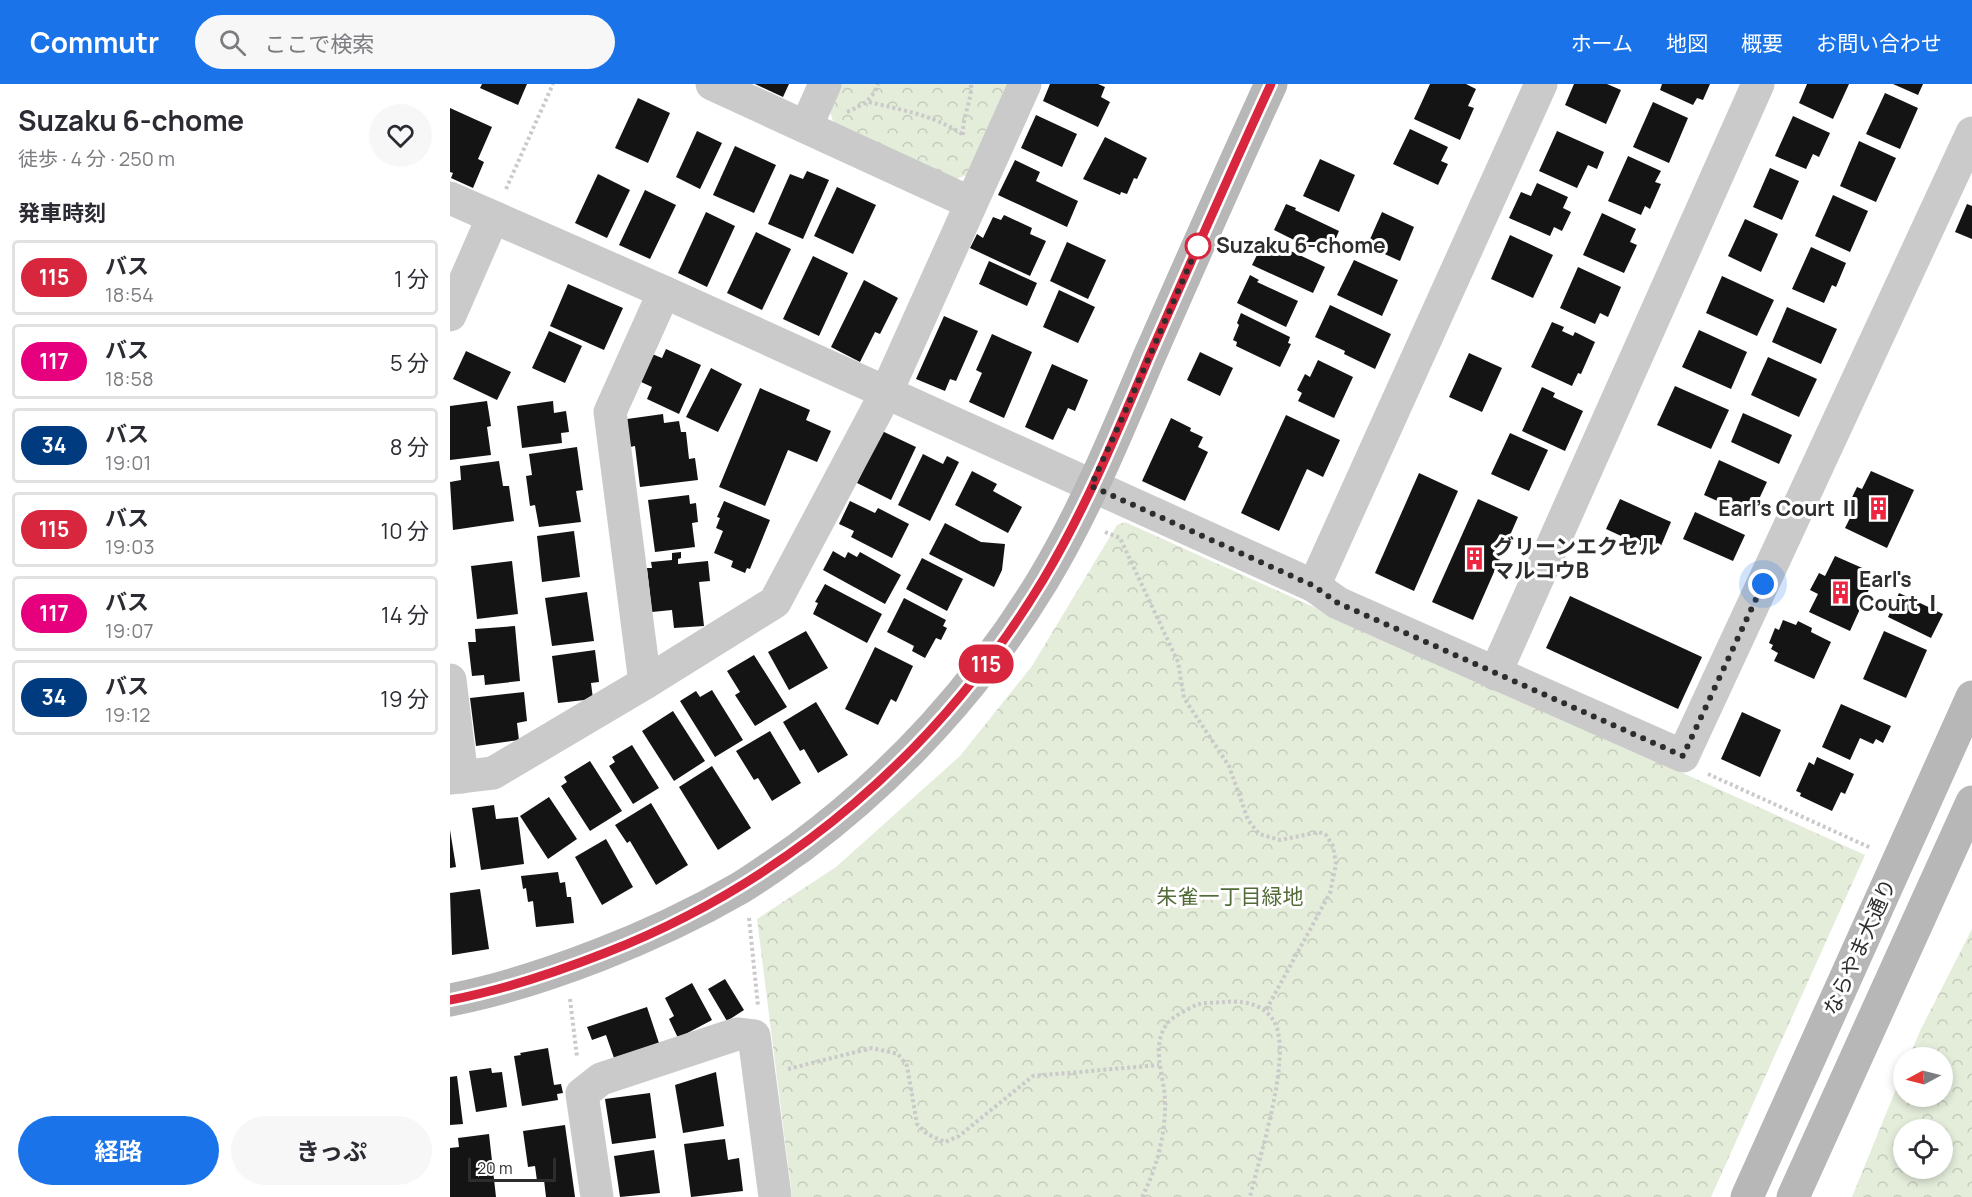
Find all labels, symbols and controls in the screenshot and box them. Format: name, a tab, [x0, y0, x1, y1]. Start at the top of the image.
search box	[195, 15, 615, 69]
text: Commutr	[30, 23, 159, 61]
icon: search	[216, 26, 249, 59]
text: ここで検索	[264, 29, 374, 59]
text: ホーム	[1571, 29, 1633, 57]
text: 地図	[1666, 29, 1708, 57]
text: 概要	[1741, 29, 1783, 57]
text: お問い合わせ	[1816, 29, 1942, 57]
text: Suzaku 6-chome	[18, 101, 244, 139]
button: heart	[369, 104, 432, 167]
text: 徒歩 · 4 分 · 250 m	[18, 145, 175, 172]
text: 発車時刻	[18, 198, 106, 228]
place label: Suzaku 6-chome	[1216, 231, 1386, 259]
marker: Suzaku 6-chome	[1185, 233, 1211, 259]
text: バス	[105, 251, 149, 281]
text: 115	[39, 263, 69, 291]
text: 1 分	[394, 264, 429, 294]
text: 18:54	[105, 281, 154, 308]
text: バス	[105, 335, 149, 365]
text: 117	[39, 347, 69, 375]
text: 5 分	[390, 348, 429, 378]
text: 18:58	[105, 365, 154, 392]
text: バス	[105, 419, 149, 449]
text: 34	[42, 431, 67, 459]
text: 8 分	[390, 432, 429, 462]
text: 19:01	[105, 449, 151, 476]
place label: Earl's Court Ⅱ	[1718, 494, 1860, 522]
building icon: Earl's Court Ⅱ	[1865, 496, 1891, 522]
text: バス	[105, 503, 149, 533]
text: 115	[39, 515, 69, 543]
text: 10 分	[381, 516, 429, 546]
place label: グリーンエクセル マルコウB	[1493, 532, 1660, 584]
text: 19:03	[105, 533, 154, 560]
building icon: グリーンエクセル マルコウB	[1462, 546, 1488, 572]
place label: Earl's Court Ⅰ	[1859, 565, 1943, 617]
your location	[1748, 569, 1778, 599]
building icon: Earl's Court Ⅰ	[1828, 579, 1854, 605]
text: バス	[105, 587, 149, 617]
text: 117	[39, 599, 69, 627]
text: 14 分	[381, 600, 429, 630]
text: 19:07	[105, 617, 153, 644]
line badge: 115	[952, 644, 1020, 684]
text: 115	[971, 650, 1001, 678]
text: バス	[105, 671, 149, 701]
text: 34	[42, 683, 67, 711]
text: 19 分	[380, 684, 429, 714]
text: 19:12	[105, 701, 150, 728]
street label: ならやま大通り	[1816, 874, 1902, 1019]
park label: 朱雀一丁目緑地	[1157, 882, 1304, 910]
north arrow	[1893, 1047, 1953, 1107]
map controls	[1893, 1047, 1953, 1179]
button: 経路	[18, 1116, 219, 1185]
button: きっぷ	[231, 1116, 432, 1185]
button: locate	[1893, 1119, 1953, 1179]
scale bar	[468, 1155, 556, 1182]
text: 20 m	[477, 1157, 513, 1179]

